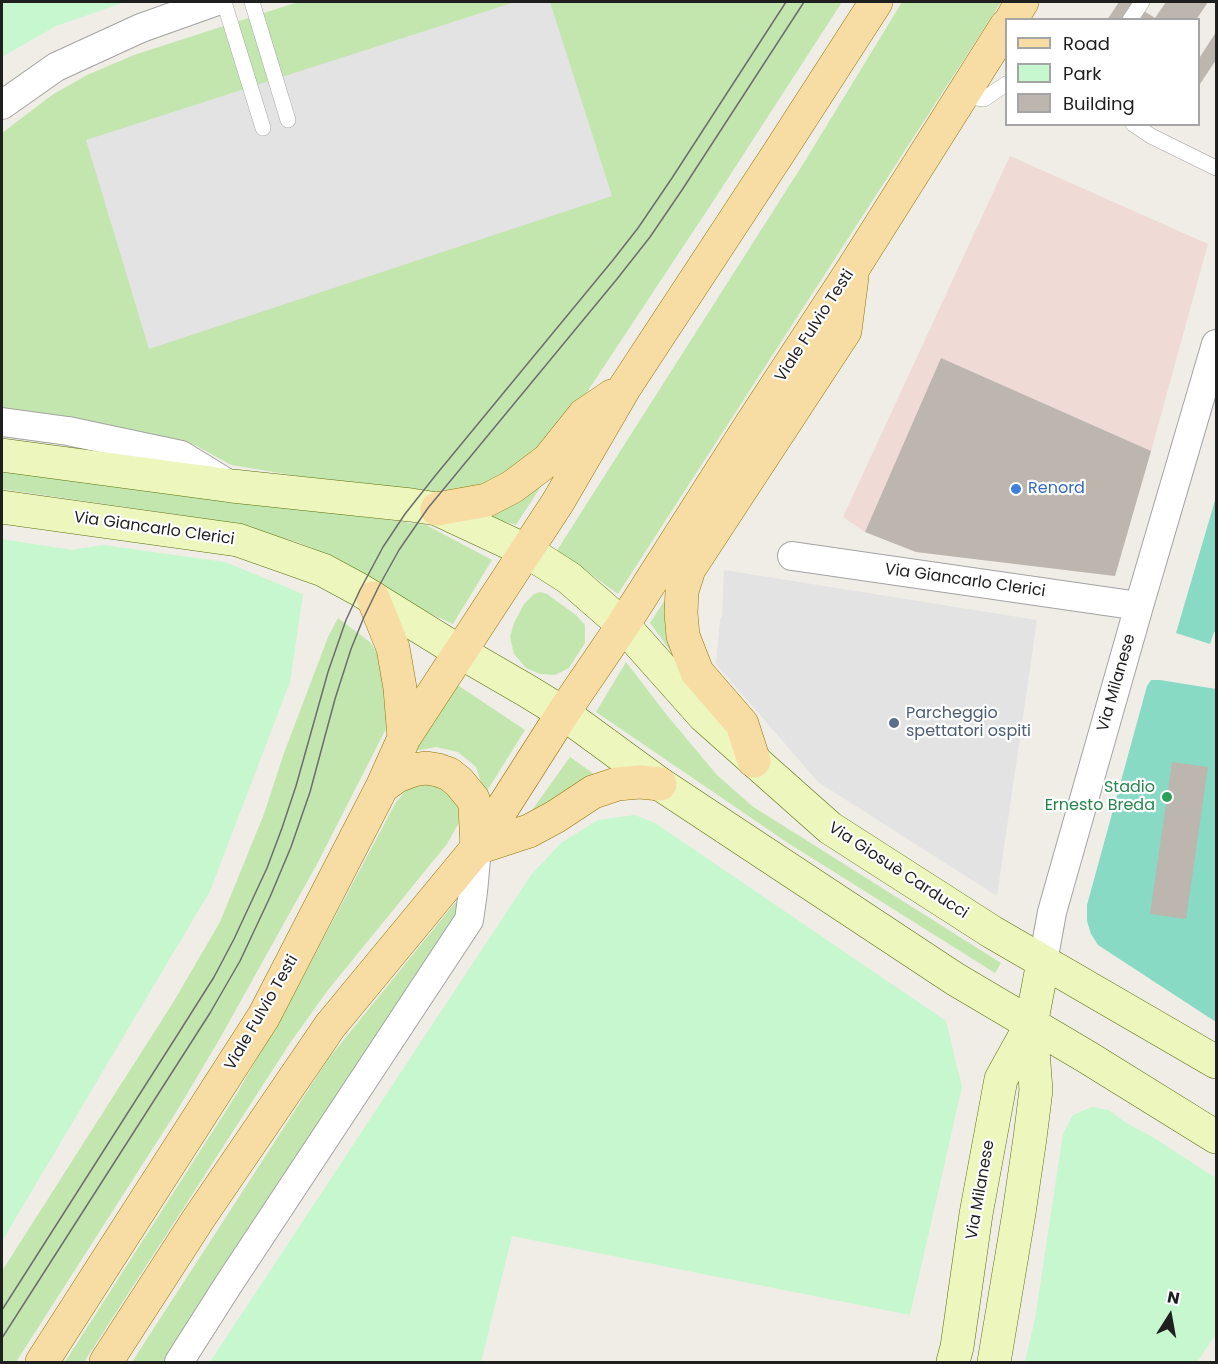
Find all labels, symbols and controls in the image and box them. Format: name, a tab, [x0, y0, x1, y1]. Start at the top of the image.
legend	[1005, 18, 1200, 126]
text: Road	[1063, 31, 1110, 56]
text: Park	[1063, 61, 1102, 86]
text: Building	[1063, 91, 1135, 116]
street label: Viale Fulvio Testi	[772, 266, 858, 386]
place label: Renord	[1028, 479, 1085, 499]
marker: Renord	[1009, 482, 1023, 496]
street label: Via Giancarlo Clerici	[72, 508, 236, 550]
street label: Via Giancarlo Clerici	[883, 560, 1047, 602]
street label: Via Milanese	[1094, 632, 1140, 734]
place label: Parcheggio spettatori ospiti	[906, 704, 1031, 742]
marker: Parcheggio spettatori ospiti	[887, 716, 901, 730]
place label: Stadio Ernesto Breda	[1045, 778, 1155, 816]
marker: Stadio Ernesto Breda	[1160, 790, 1174, 804]
street label: Via Giosuè Carducci	[825, 819, 971, 923]
street label: Viale Fulvio Testi	[221, 952, 303, 1074]
street label: Via Milanese	[963, 1139, 999, 1241]
text: N	[1165, 1285, 1182, 1310]
north arrow	[1140, 1286, 1200, 1346]

